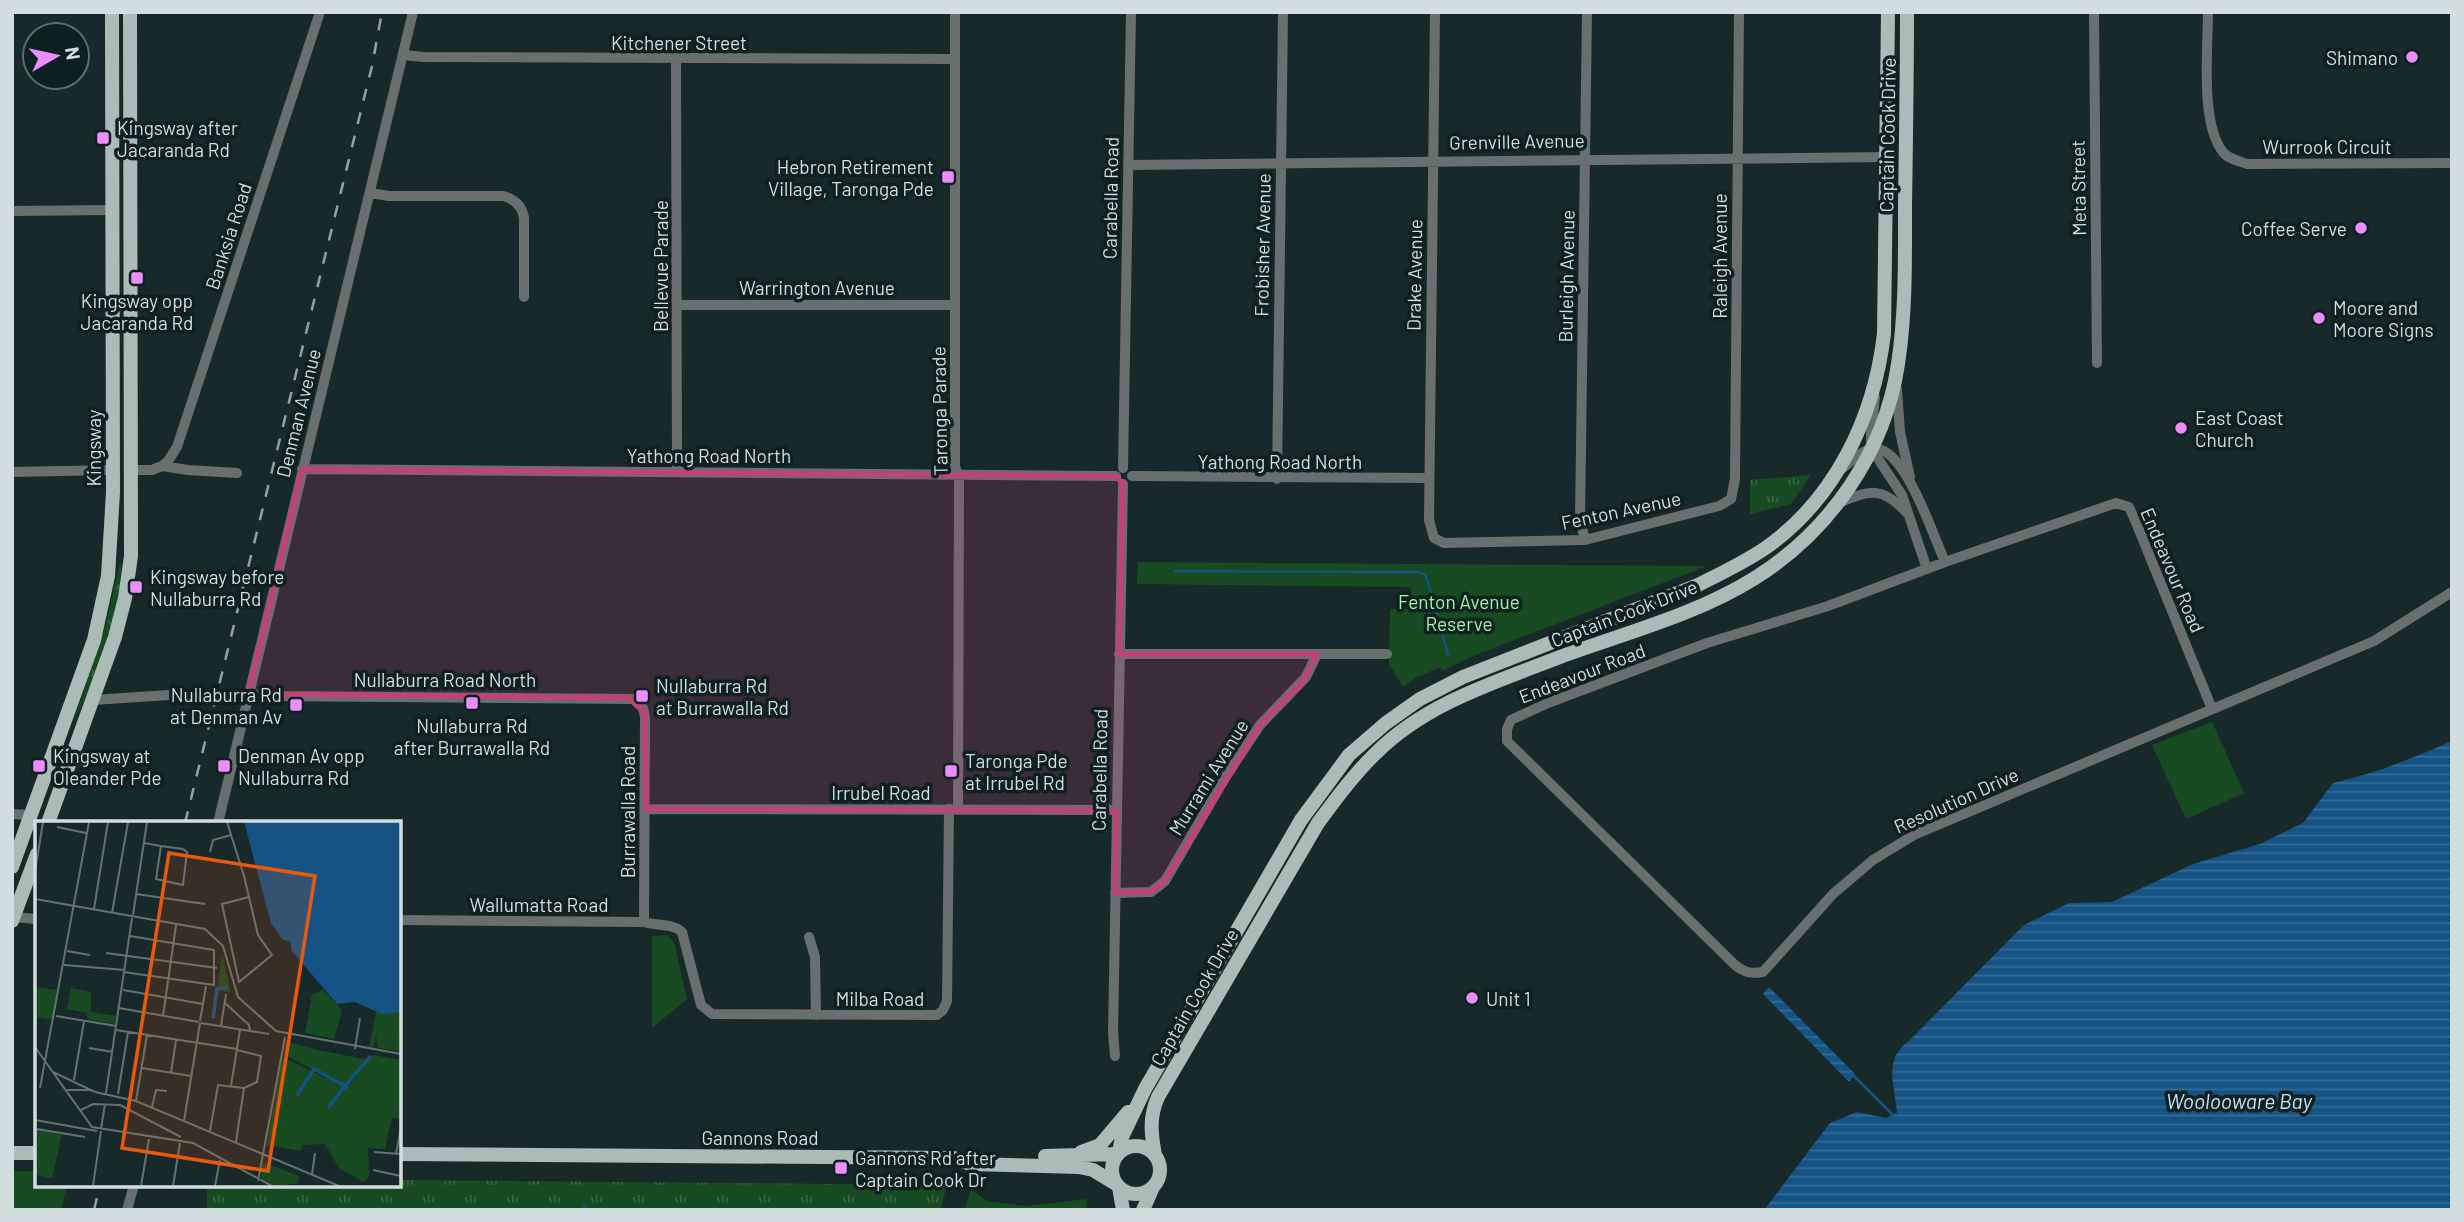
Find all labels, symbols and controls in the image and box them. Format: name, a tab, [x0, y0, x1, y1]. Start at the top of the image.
north arrow	[21, 21, 91, 91]
street label: Kitchener Street	[611, 31, 747, 54]
text: N	[61, 45, 86, 61]
place label: Shimano	[2326, 46, 2398, 69]
marker: Shimano	[2404, 49, 2420, 65]
street label: Captain Cook Drive	[1874, 57, 1900, 213]
place label: Kingsway after Jacaranda Rd	[117, 116, 238, 161]
street label: Grenville Avenue	[1449, 128, 1585, 154]
marker: Kingsway after Jacaranda Rd	[95, 130, 111, 146]
street label: Wurrook Circuit	[2262, 135, 2392, 158]
street label: Carabella Road	[1097, 137, 1123, 259]
street label: Meta Street	[2066, 140, 2090, 236]
place label: Hebron Retirement Village, Taronga Pde	[768, 155, 934, 200]
marker: Hebron Retirement Village, Taronga Pde	[940, 169, 956, 185]
street label: Frobisher Avenue	[1249, 173, 1275, 317]
street label: Banksia Road	[200, 180, 256, 292]
street label: Raleigh Avenue	[1708, 193, 1731, 319]
street label: Bellevue Parade	[649, 200, 672, 332]
street label: Burleigh Avenue	[1553, 209, 1579, 343]
place label: Coffee Serve	[2241, 217, 2347, 240]
street label: Drake Avenue	[1402, 219, 1426, 331]
marker: Coffee Serve	[2353, 220, 2369, 236]
marker: Kingsway opp Jacaranda Rd	[129, 270, 145, 286]
street label: Warrington Avenue	[739, 276, 895, 299]
place label: Kingsway opp Jacaranda Rd	[81, 289, 193, 334]
place label: Moore and Moore Signs	[2333, 296, 2434, 341]
marker: Moore and Moore Signs	[2311, 310, 2327, 326]
street label: Denman Avenue	[271, 346, 325, 480]
street label: Taronga Parade	[926, 346, 952, 476]
place label: East Coast Church	[2195, 406, 2284, 451]
street label: Kingsway	[82, 409, 105, 487]
marker: East Coast Church	[2173, 420, 2189, 436]
street label: Yathong Road North	[627, 444, 791, 467]
street label: Yathong Road North	[1198, 450, 1362, 473]
street label: Fenton Avenue	[1559, 486, 1683, 534]
street label: Endeavour Road	[2136, 504, 2210, 636]
place label: Kingsway before Nullaburra Rd	[150, 565, 284, 610]
street label: Captain Cook Drive	[1548, 574, 1700, 652]
marker: Kingsway before Nullaburra Rd	[128, 579, 144, 595]
park label: Fenton Avenue Reserve	[1398, 590, 1520, 635]
street label: Endeavour Road	[1516, 638, 1648, 708]
street label: Nullaburra Road North	[354, 668, 536, 691]
place label: Nullaburra Rd at Burrawalla Rd	[656, 674, 789, 719]
place label: Nullaburra Rd at Denman Av	[170, 683, 282, 728]
marker: Nullaburra Rd at Burrawalla Rd	[634, 688, 650, 704]
marker: Nullaburra Rd after Burrawalla Rd	[464, 695, 480, 711]
marker: Nullaburra Rd at Denman Av	[288, 697, 304, 713]
street label: Carabella Road	[1086, 709, 1112, 831]
place label: Nullaburra Rd after Burrawalla Rd	[394, 714, 550, 759]
street label: Murrami Avenue	[1163, 715, 1253, 839]
place label: Kingsway at Oleander Pde	[53, 744, 162, 789]
place label: Denman Av opp Nullaburra Rd	[238, 744, 365, 789]
street label: Burrawalla Road	[616, 746, 639, 878]
place label: Taronga Pde at Irrubel Rd	[965, 749, 1068, 794]
marker: Kingsway at Oleander Pde	[31, 758, 47, 774]
marker: Denman Av opp Nullaburra Rd	[216, 758, 232, 774]
street label: Resolution Drive	[1890, 762, 2022, 838]
marker: Taronga Pde at Irrubel Rd	[943, 763, 959, 779]
street label: Irrubel Road	[831, 781, 931, 804]
inset map	[35, 821, 401, 1187]
street label: Wallumatta Road	[469, 893, 609, 916]
street label: Captain Cook Drive	[1145, 924, 1243, 1070]
street label: Milba Road	[836, 987, 924, 1010]
place label: Unit 1	[1486, 987, 1531, 1010]
marker: Unit 1	[1464, 990, 1480, 1006]
water label: Woolooware Bay	[2166, 1088, 2313, 1113]
street label: Gannons Road	[701, 1126, 819, 1149]
place label: Gannons Rd after Captain Cook Dr	[855, 1146, 996, 1191]
marker: Gannons Rd after Captain Cook Dr	[833, 1160, 849, 1176]

